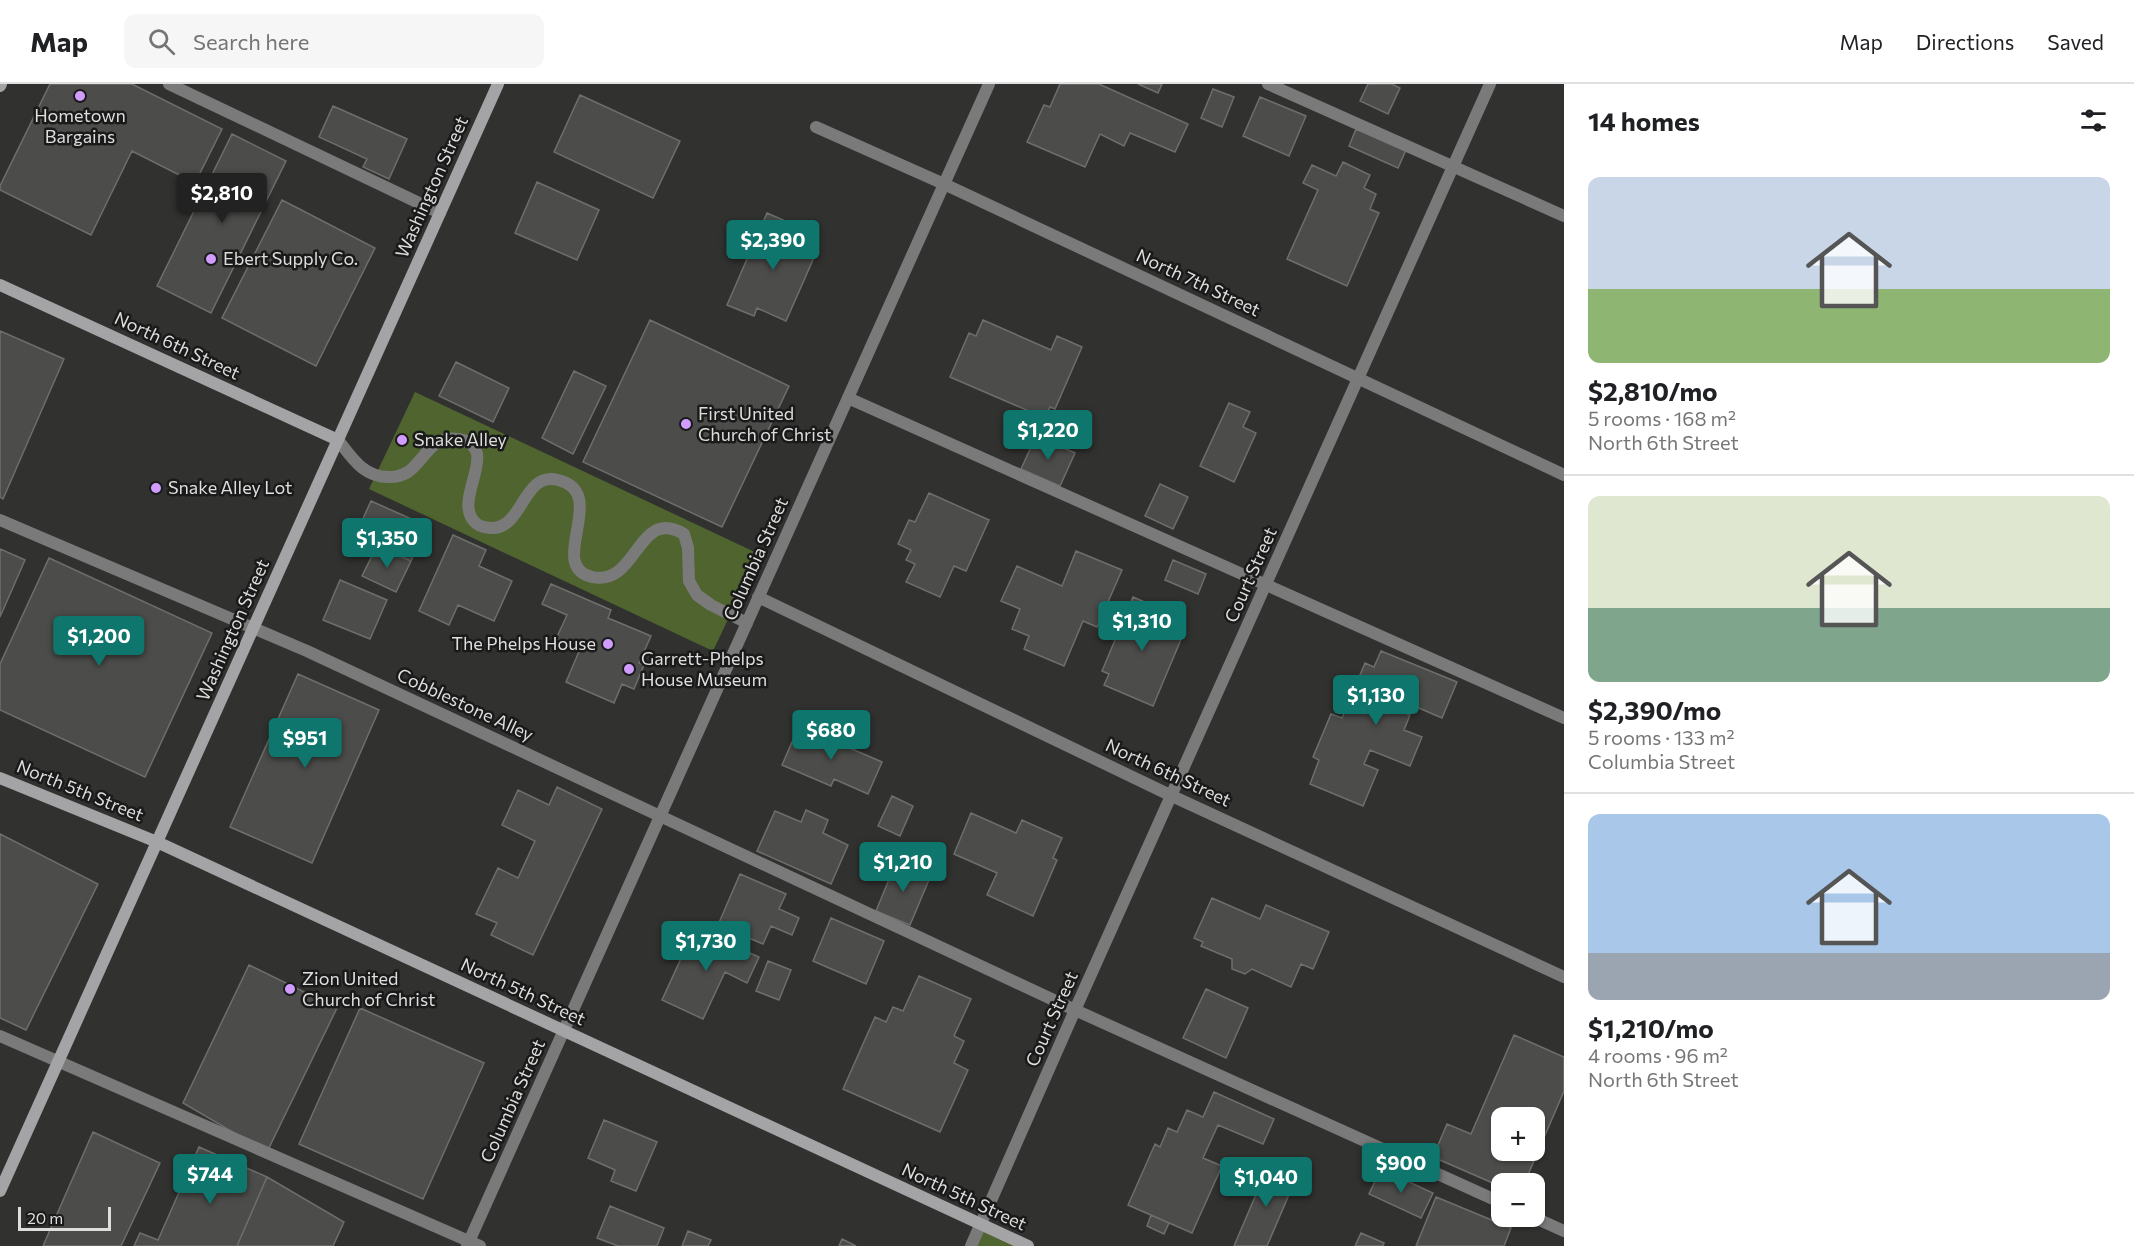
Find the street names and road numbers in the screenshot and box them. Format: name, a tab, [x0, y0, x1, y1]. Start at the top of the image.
street label: Washington Street	[390, 112, 472, 261]
street label: North 7th Street	[1133, 244, 1264, 320]
street label: North 6th Street	[111, 306, 244, 384]
street label: Columbia Street	[718, 494, 792, 624]
street label: Court Street	[1219, 524, 1281, 626]
street label: Washington Street	[191, 555, 273, 704]
street label: Cobblestone Alley	[394, 663, 537, 745]
street label: North 6th Street	[1102, 733, 1235, 811]
street label: North 5th Street	[14, 755, 147, 826]
street label: North 5th Street	[458, 953, 589, 1030]
street label: Court Street	[1020, 968, 1082, 1070]
street label: Columbia Street	[475, 1036, 549, 1166]
street label: North 5th Street	[899, 1158, 1030, 1235]

